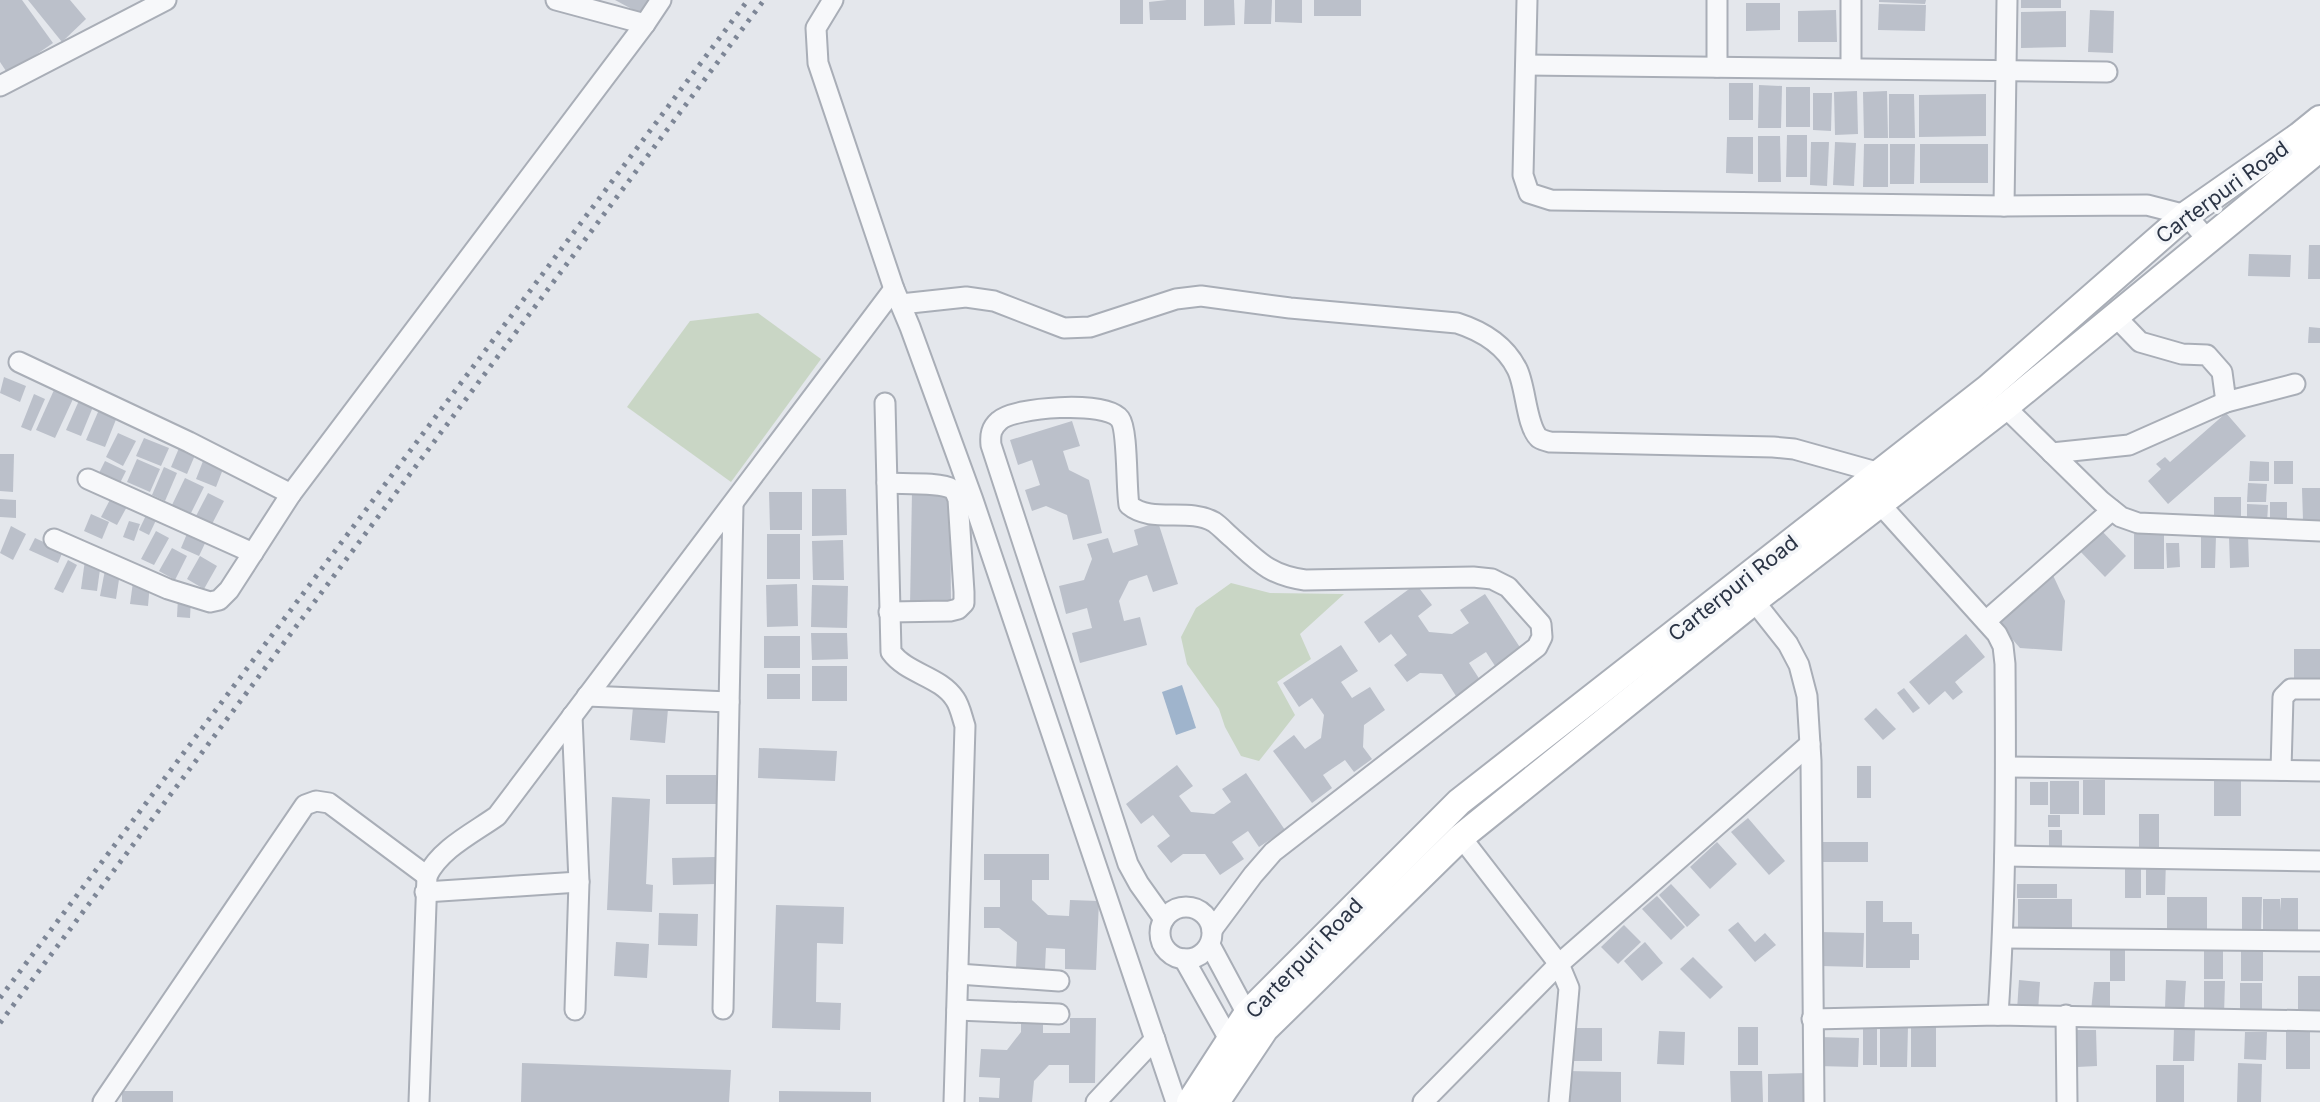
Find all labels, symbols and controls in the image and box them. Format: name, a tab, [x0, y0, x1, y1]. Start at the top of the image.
street label: Carterpuri Road	[2151, 136, 2293, 248]
street label: Carterpuri Road	[1663, 530, 1803, 646]
street label: Carterpuri Road	[1240, 893, 1368, 1023]

